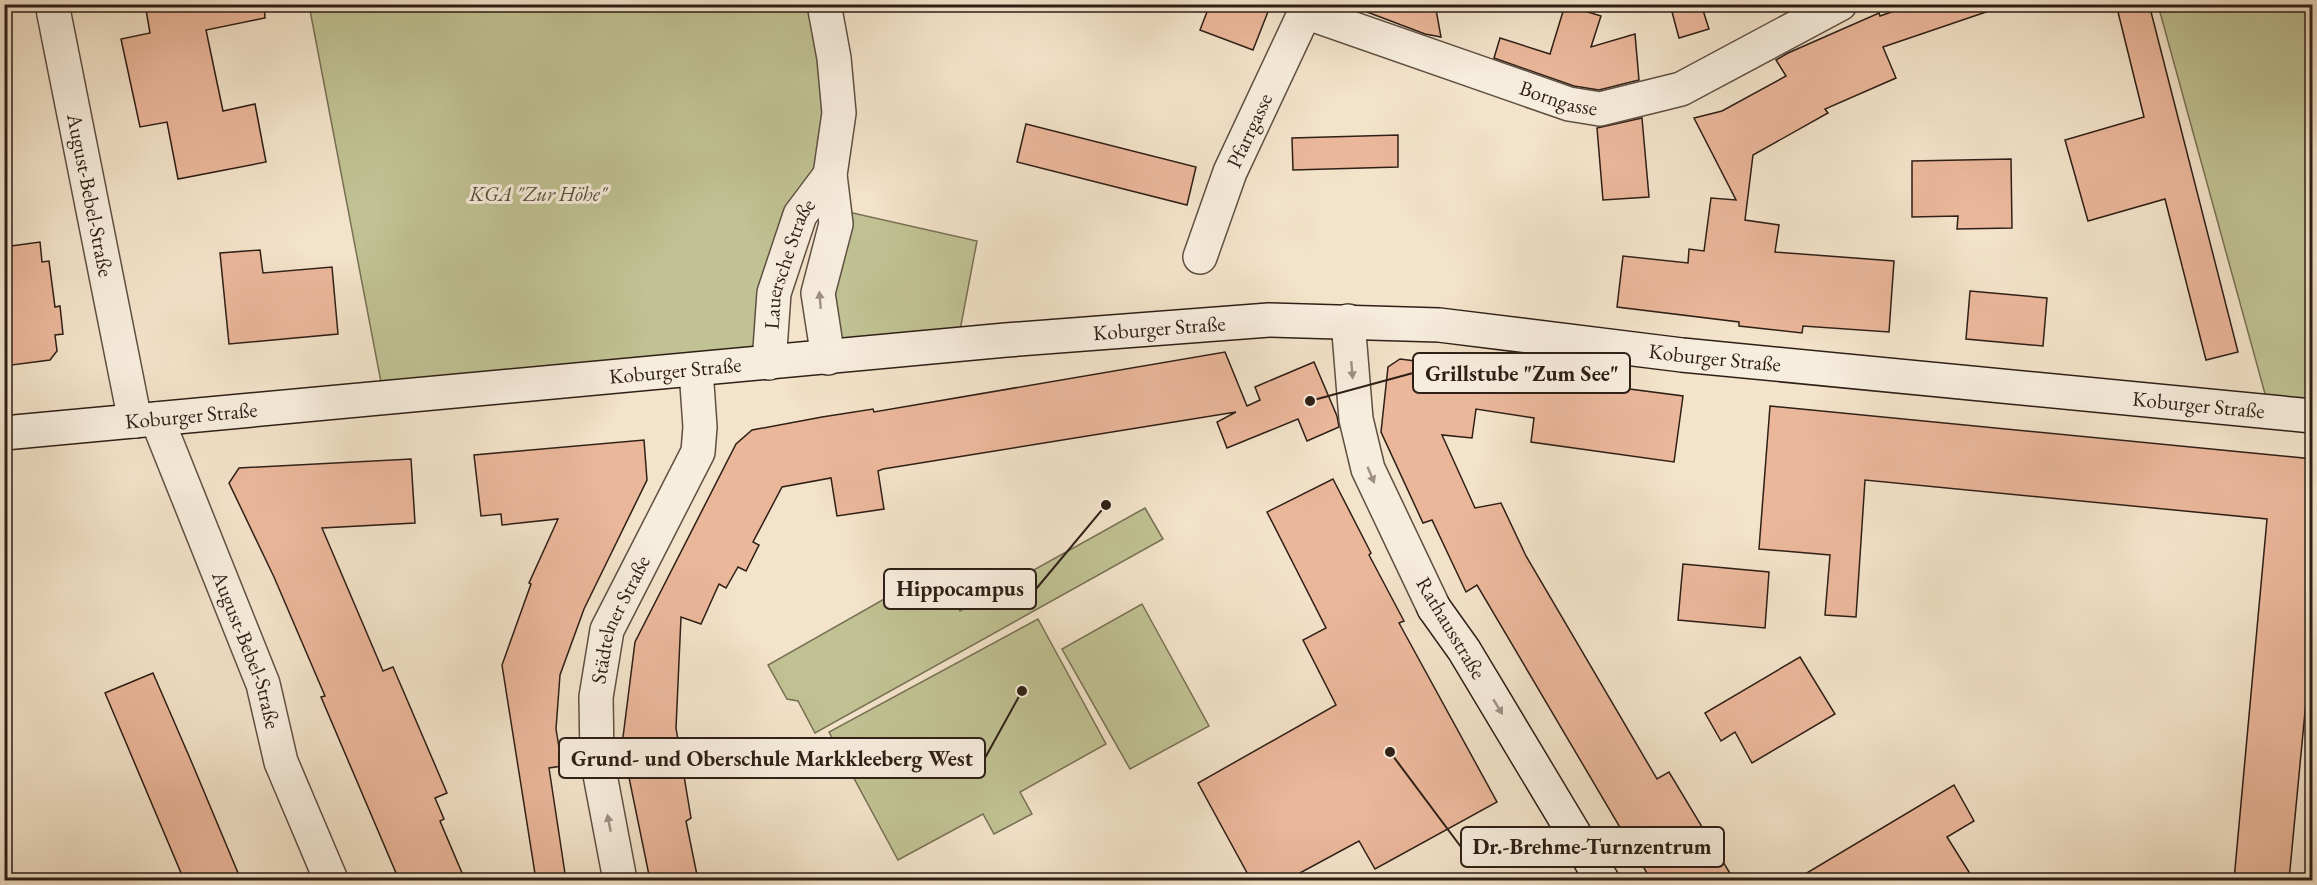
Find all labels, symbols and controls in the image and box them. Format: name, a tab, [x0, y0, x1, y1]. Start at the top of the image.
street label: Borngasse	[1516, 74, 1599, 121]
street label: Pfarrgasse	[1220, 89, 1278, 172]
street label: August-Bebel-Straße	[61, 110, 120, 279]
park label: KGA "Zur Höhe"	[468, 180, 609, 207]
street label: Lauersche Straße	[757, 192, 821, 330]
one-way arrow	[815, 290, 825, 309]
street label: Koburger Straße	[1092, 309, 1226, 346]
street label: Koburger Straße	[1647, 337, 1782, 378]
street label: Koburger Straße	[608, 351, 742, 390]
callout: Grillstube "Zum See"	[1413, 353, 1630, 393]
text: Grillstube "Zum See"	[1425, 359, 1619, 388]
one-way arrow	[1347, 360, 1357, 379]
street label: Koburger Straße	[2131, 385, 2266, 424]
street label: Koburger Straße	[124, 396, 259, 435]
one-way arrow	[1367, 466, 1377, 484]
street label: Städtelner Straße	[584, 551, 656, 686]
street label: August-Bebel-Straße	[206, 566, 287, 731]
callout: Hippocampus	[884, 569, 1036, 609]
street label: Rathausstraße	[1410, 572, 1492, 684]
text: Hippocampus	[896, 574, 1024, 603]
one-way arrow	[1493, 699, 1503, 716]
callout: Grund- und Oberschule Markkleeberg West	[559, 738, 985, 778]
text: Grund- und Oberschule Markkleeberg West	[571, 744, 974, 773]
one-way arrow	[604, 813, 613, 832]
callout: Dr.-Brehme-Turnzentrum	[1461, 827, 1724, 867]
text: Dr.-Brehme-Turnzentrum	[1472, 832, 1712, 861]

